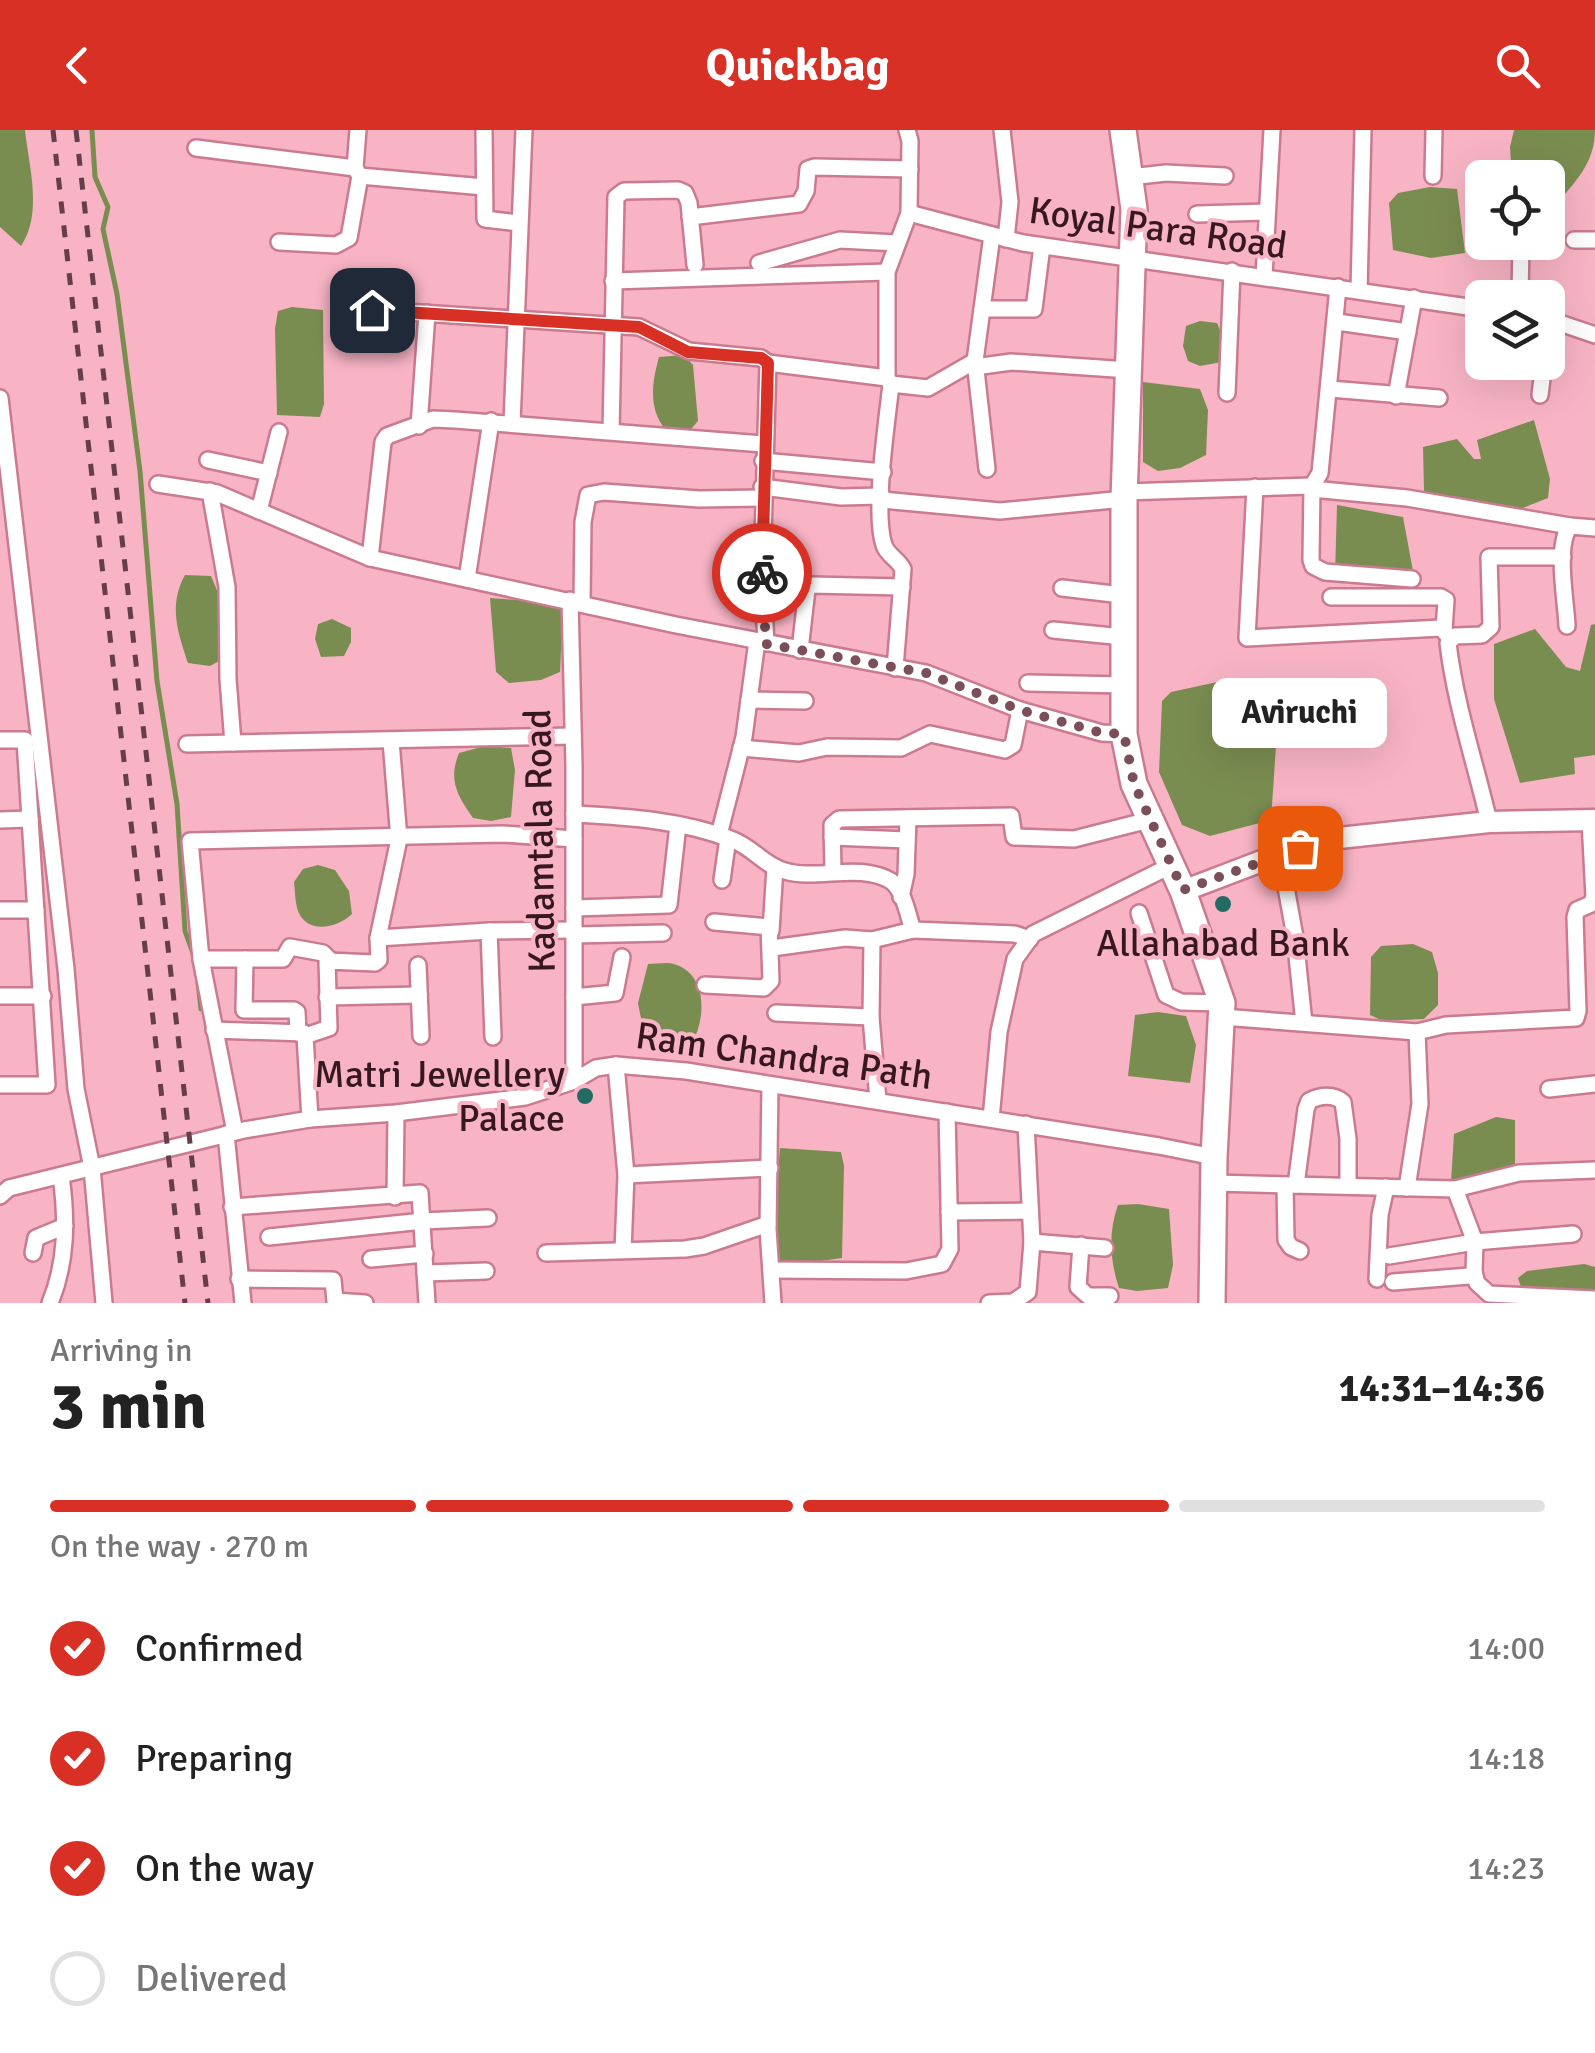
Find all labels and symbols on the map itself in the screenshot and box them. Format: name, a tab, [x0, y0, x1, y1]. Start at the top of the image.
street label: Koyal Para Road	[1026, 187, 1290, 269]
pin	[330, 268, 415, 353]
courier	[712, 523, 812, 623]
callout: Aviruchi	[1212, 678, 1388, 748]
street label: Kadamtala Road	[514, 709, 566, 973]
pin	[1258, 806, 1343, 891]
marker: Allahabad Bank	[1212, 893, 1234, 915]
place label: Allahabad Bank	[1096, 920, 1350, 967]
street label: Ram Chandra Path	[633, 1012, 935, 1100]
place label: Matri Jewellery Palace	[314, 1051, 565, 1142]
marker: Matri Jewellery Palace	[574, 1085, 596, 1107]

